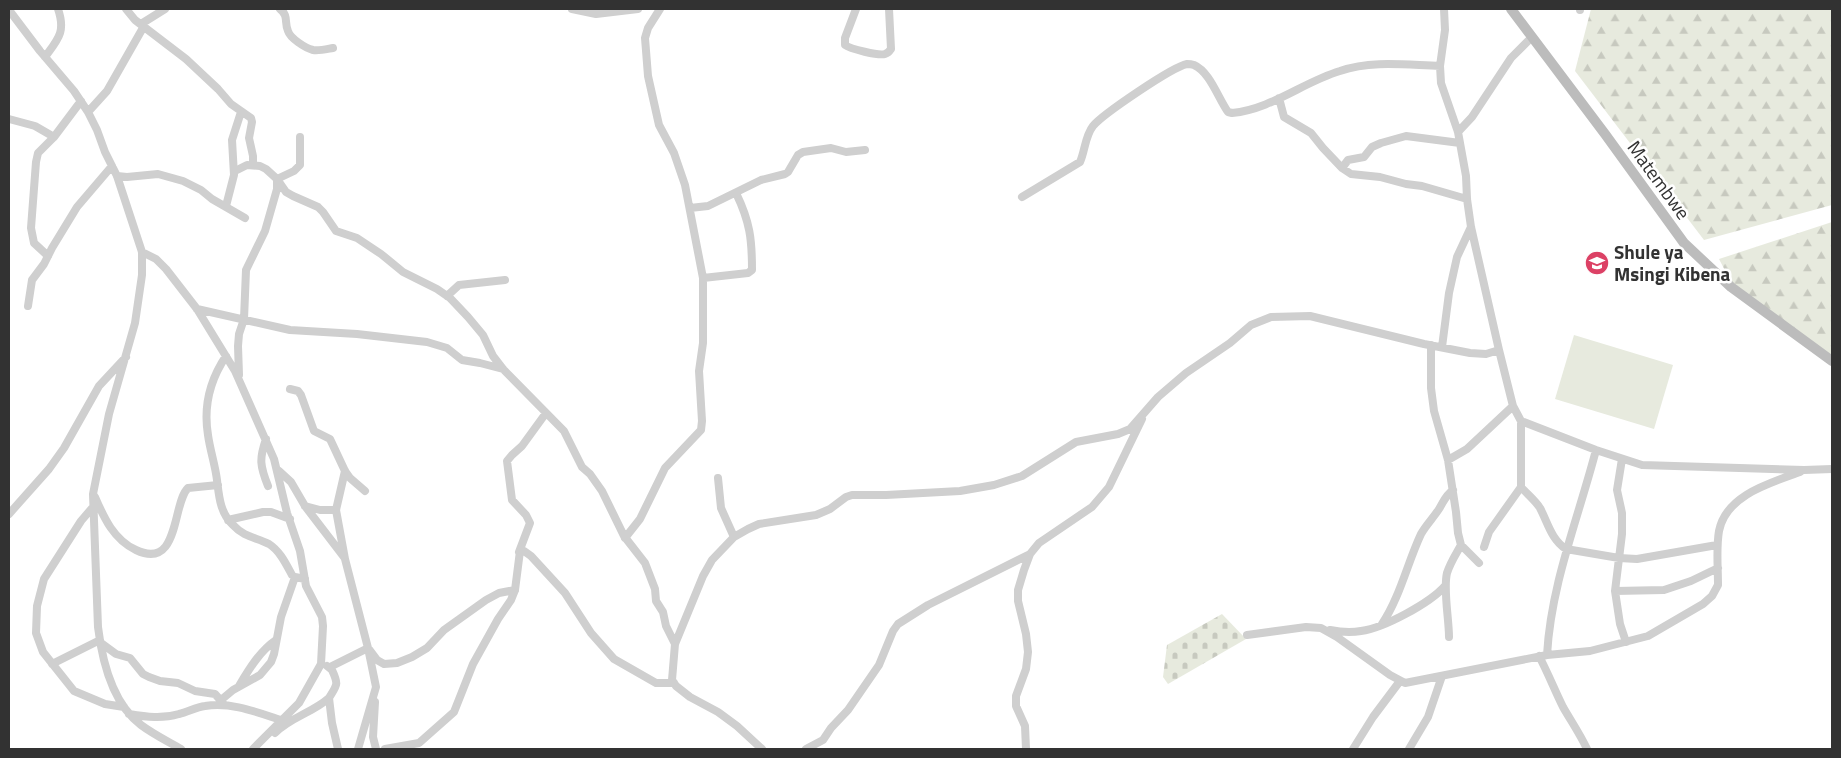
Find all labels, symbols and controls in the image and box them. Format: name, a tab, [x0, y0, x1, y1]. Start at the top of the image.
street label: Matembwe	[1621, 134, 1698, 225]
place label: Shule ya Msingi Kibena	[1614, 237, 1731, 288]
school or university icon: Shule ya Msingi Kibena	[1584, 250, 1610, 276]

